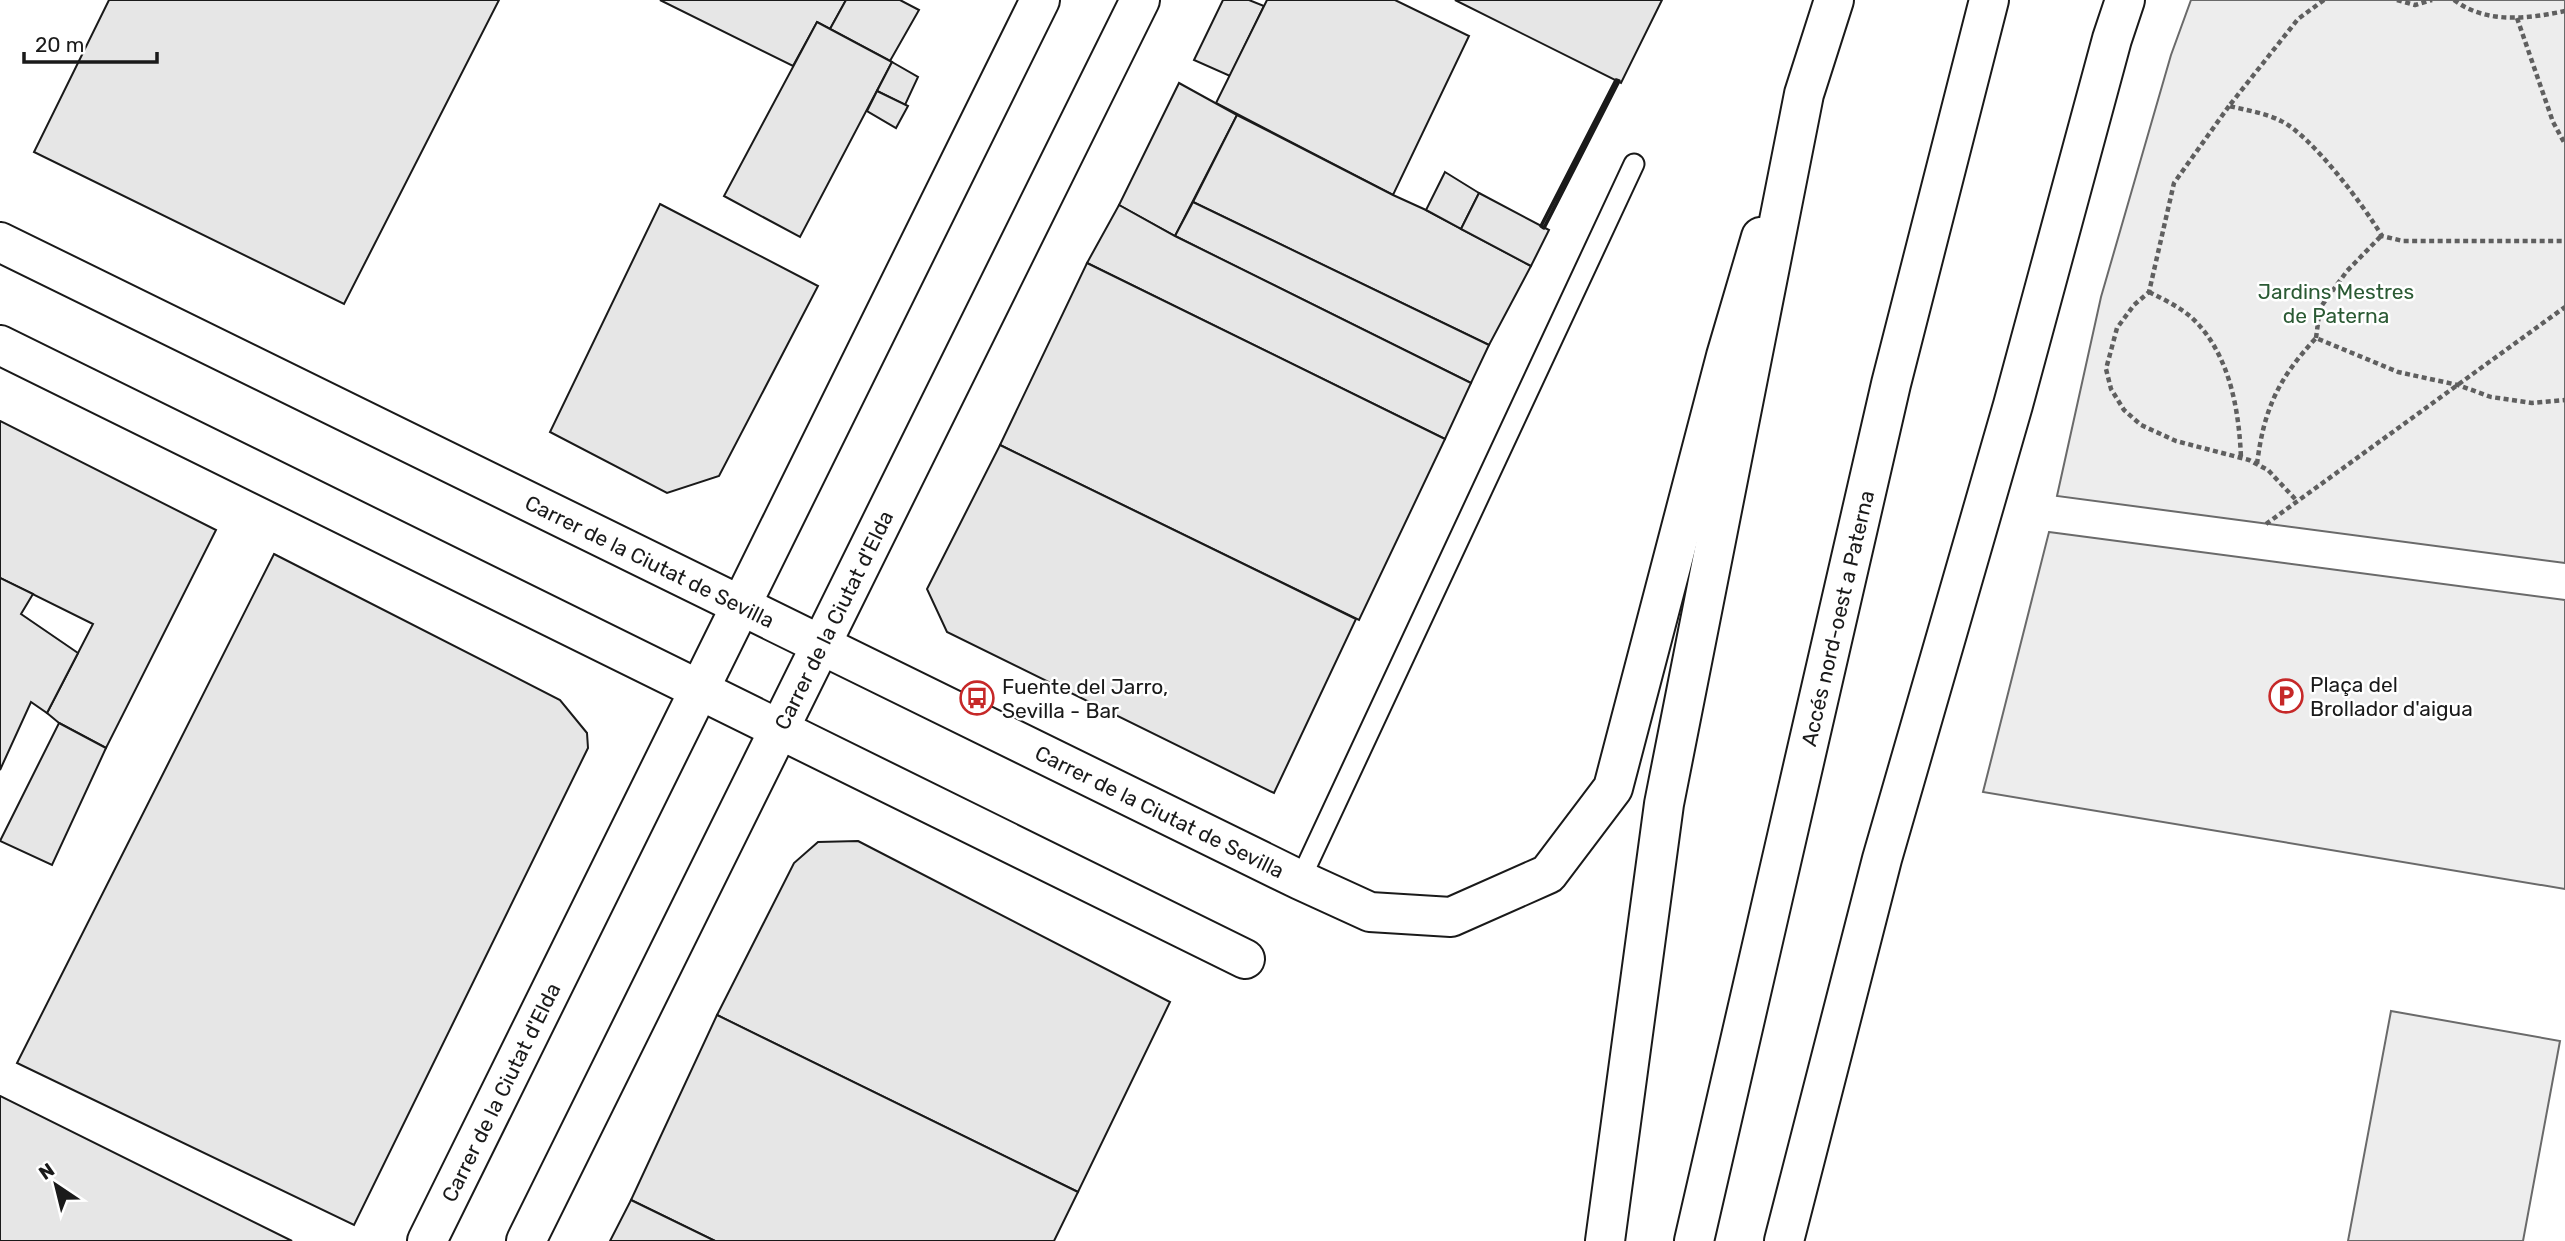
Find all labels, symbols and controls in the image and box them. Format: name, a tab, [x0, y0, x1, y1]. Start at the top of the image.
scale bar	[24, 21, 158, 65]
text: 20 m	[35, 32, 84, 57]
park label: Jardins Mestres de Paterna	[2258, 279, 2414, 328]
street label: Accés nord-oest a Paterna	[1796, 488, 1879, 749]
street label: Carrer de la Ciutat de Sevilla	[521, 489, 779, 633]
street label: Carrer de la Ciutat d'Elda	[769, 506, 898, 733]
place label: Plaça del Brollador d'aigua	[2310, 672, 2473, 721]
place label: Fuente del Jarro, Sevilla - Bar	[1002, 674, 1168, 723]
parking icon: Plaça del Brollador d'aigua	[2267, 677, 2305, 715]
bus stop icon: Fuente del Jarro, Sevilla - Bar	[958, 679, 996, 717]
street label: Carrer de la Ciutat de Sevilla	[1031, 740, 1288, 883]
street label: Carrer de la Ciutat d'Elda	[436, 979, 565, 1206]
north arrow	[21, 1150, 91, 1220]
text: N	[34, 1158, 59, 1185]

